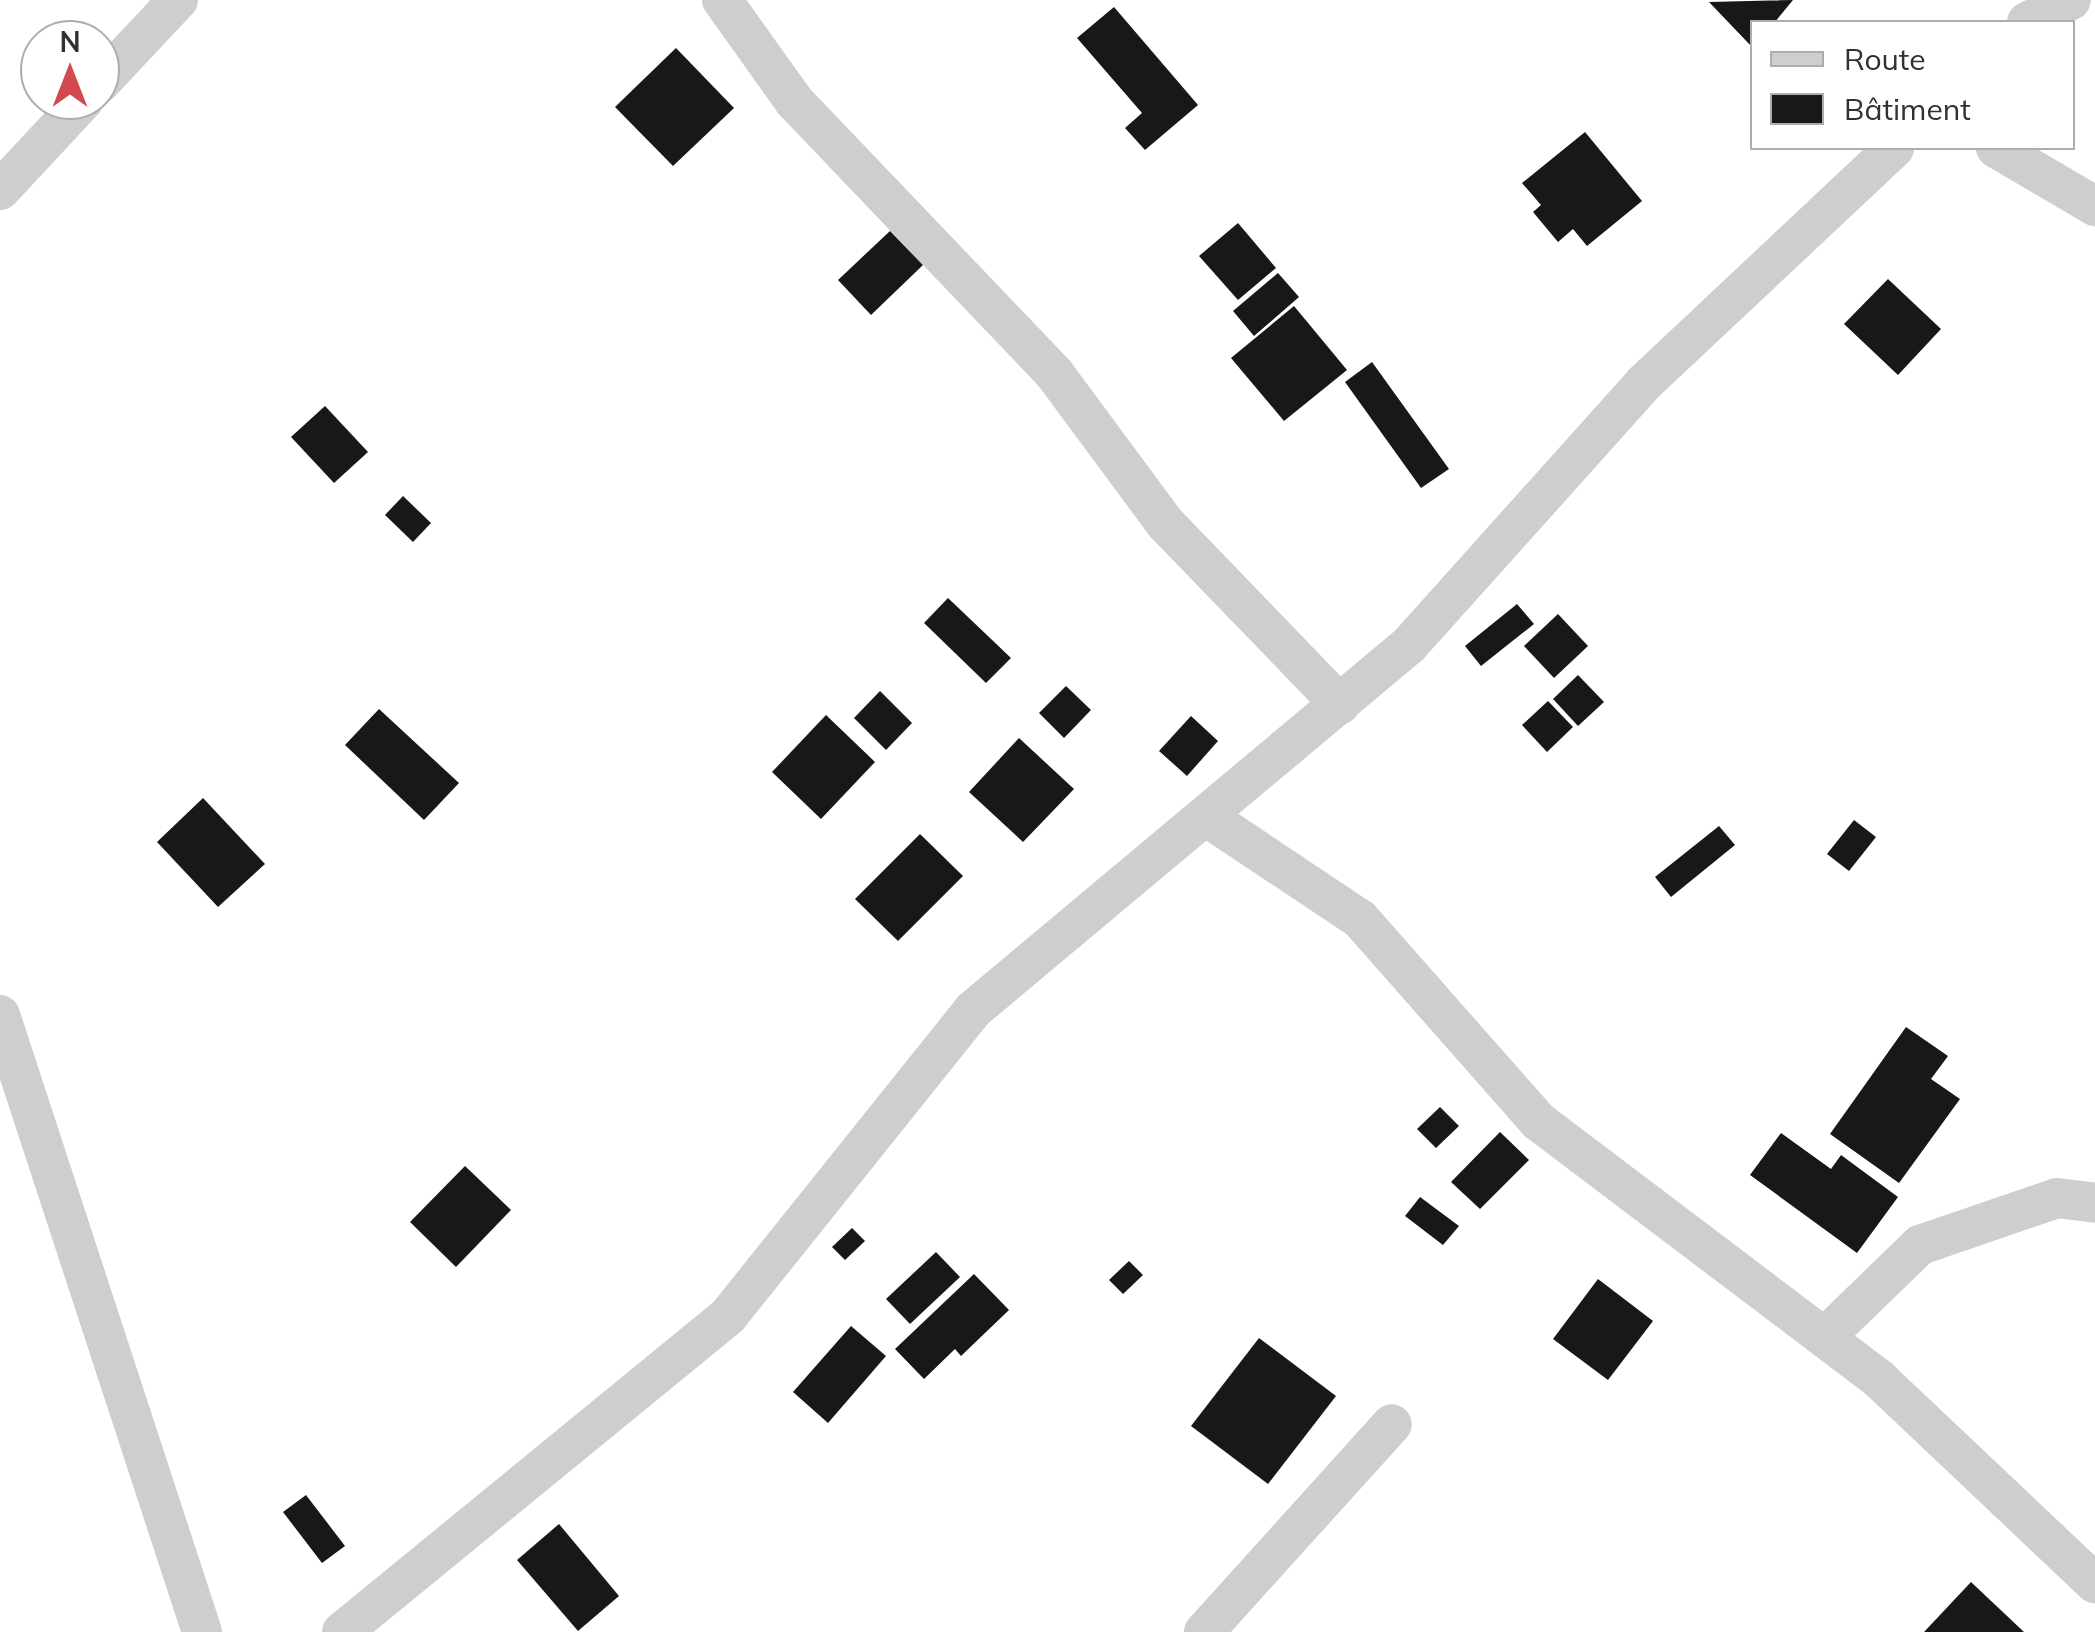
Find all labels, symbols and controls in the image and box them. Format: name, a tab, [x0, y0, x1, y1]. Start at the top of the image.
north arrow	[20, 20, 120, 120]
legend	[1750, 20, 2075, 150]
text: N	[59, 24, 81, 59]
text: Route	[1844, 40, 1926, 78]
text: Bâtiment	[1844, 90, 1971, 128]

